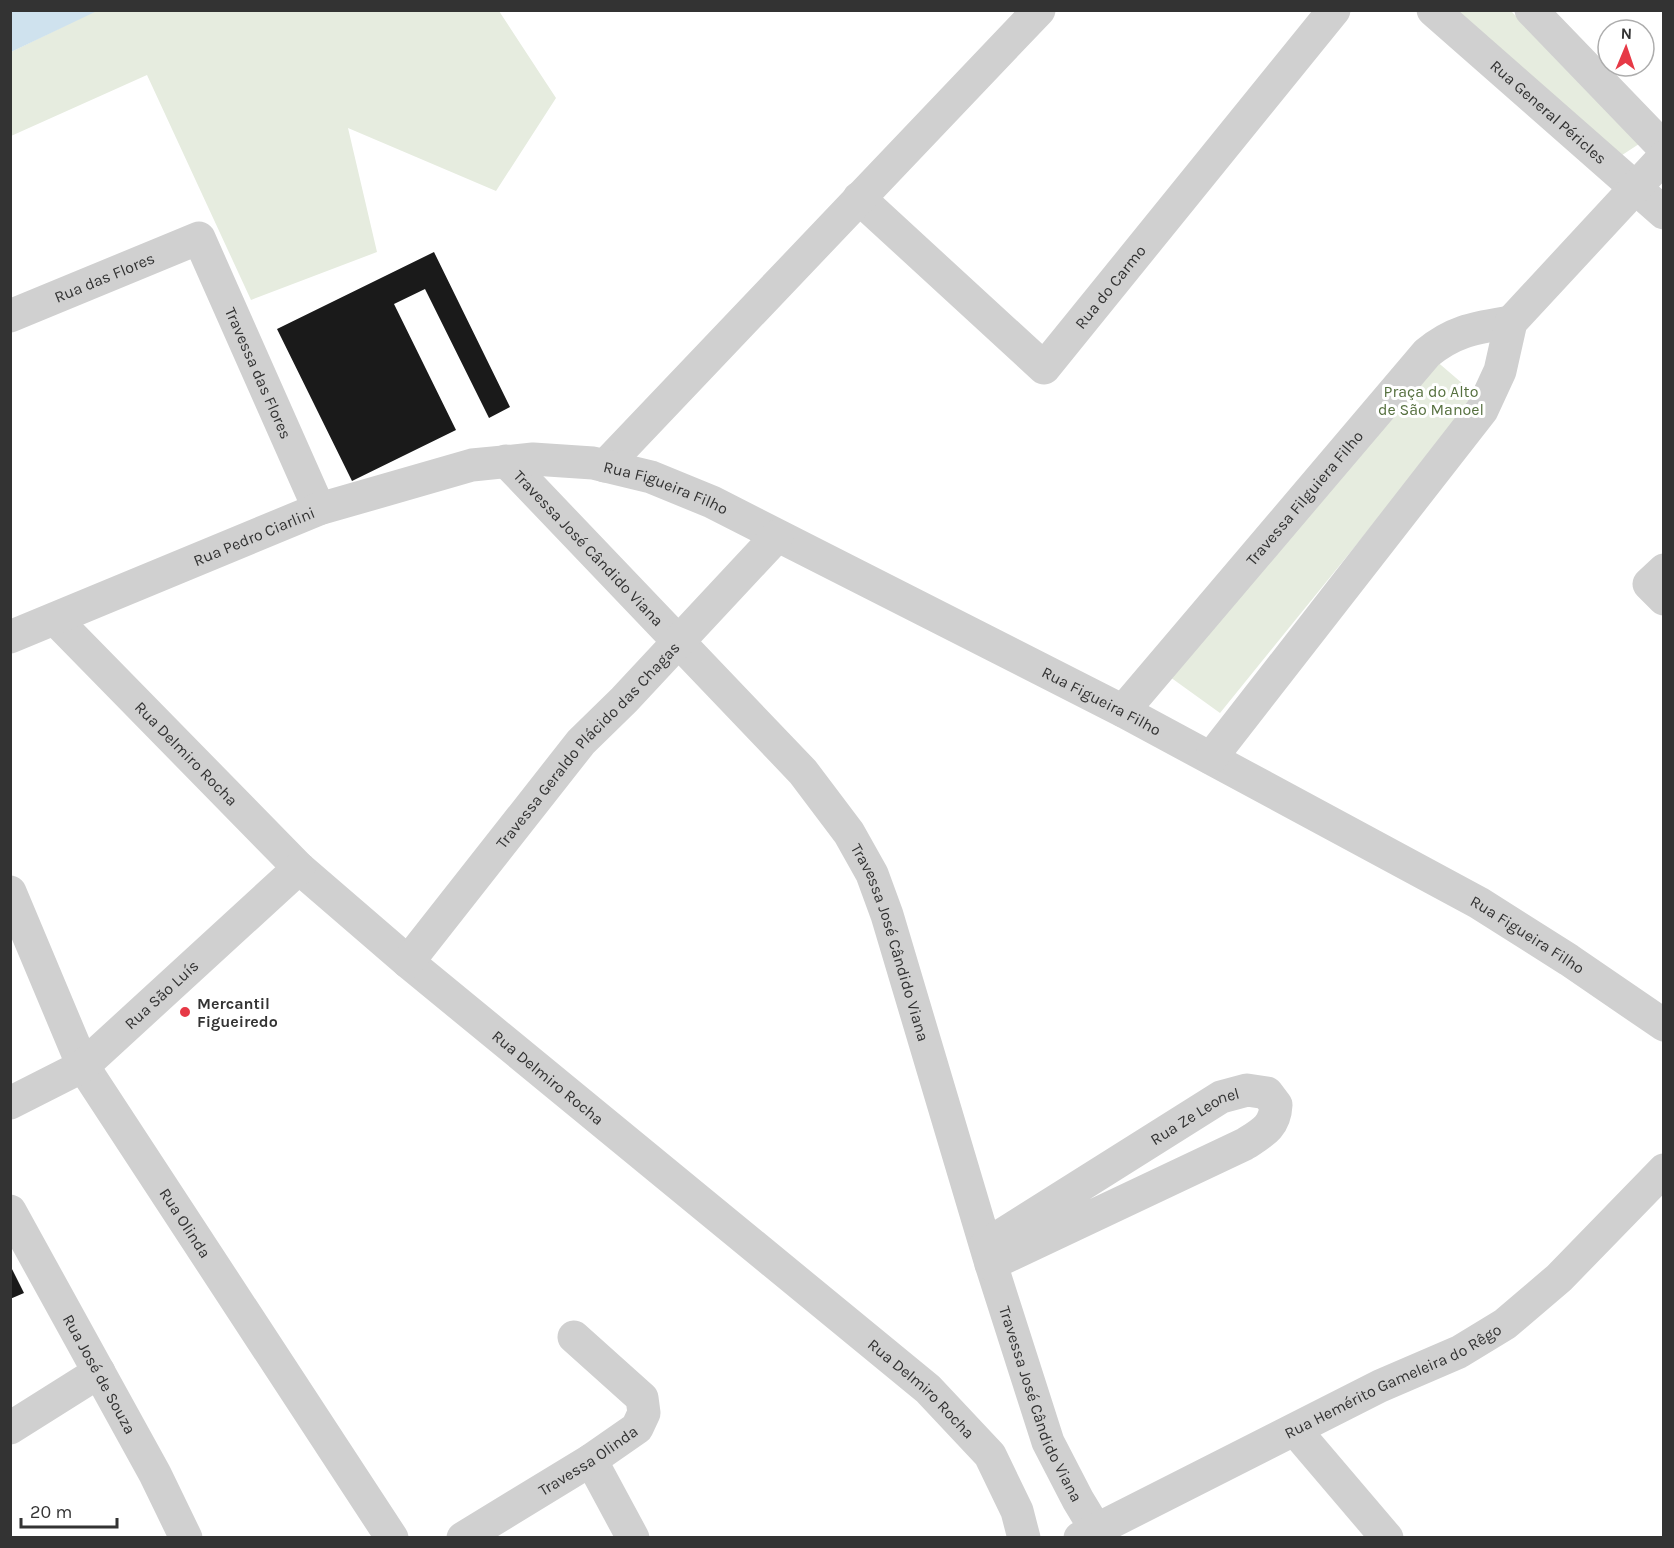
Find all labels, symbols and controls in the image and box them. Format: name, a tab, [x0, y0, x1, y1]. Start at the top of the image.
north arrow	[1596, 18, 1656, 78]
text: N	[1620, 24, 1633, 43]
street label: Rua General Péricles	[1487, 56, 1611, 168]
street label: Rua do Carmo	[1070, 241, 1150, 332]
street label: Rua das Flores	[51, 248, 157, 306]
street label: Travessa das Flores	[221, 304, 296, 442]
park label: Praça do Alto de São Manoel	[1378, 382, 1484, 419]
street label: Travessa Filguiera Filho	[1242, 426, 1367, 569]
street label: Rua Figueira Filho	[602, 456, 732, 518]
street label: Travessa José Cândido Viana	[510, 466, 668, 630]
street label: Rua Pedro Ciarlini	[190, 502, 318, 570]
street label: Travessa Geraldo Plácido das Chagas	[492, 637, 683, 852]
street label: Rua Figueira Filho	[1039, 662, 1164, 739]
street label: Rua Delmiro Rocha	[131, 697, 242, 809]
street label: Travessa José Cândido Viana	[847, 840, 934, 1043]
street label: Rua Figueira Filho	[1467, 891, 1588, 977]
street label: Rua São Luís	[120, 956, 202, 1033]
place label: Mercantil Figueiredo	[197, 994, 278, 1031]
marker: Mercantil Figueiredo	[178, 1005, 192, 1019]
street label: Rua Delmiro Rocha	[489, 1026, 608, 1129]
street label: Rua Ze Leonel	[1147, 1083, 1241, 1149]
street label: Rua Olinda	[156, 1184, 215, 1261]
street label: Travessa José Cândido Viana	[996, 1303, 1087, 1505]
street label: Rua José de Souza	[59, 1311, 140, 1437]
street label: Rua Hemérito Gameleira do Rêgo	[1281, 1319, 1504, 1442]
street label: Rua Delmiro Rocha	[864, 1334, 979, 1442]
street label: Travessa Olinda	[535, 1421, 641, 1499]
scale bar	[21, 1491, 117, 1529]
text: 20 m	[30, 1501, 72, 1523]

